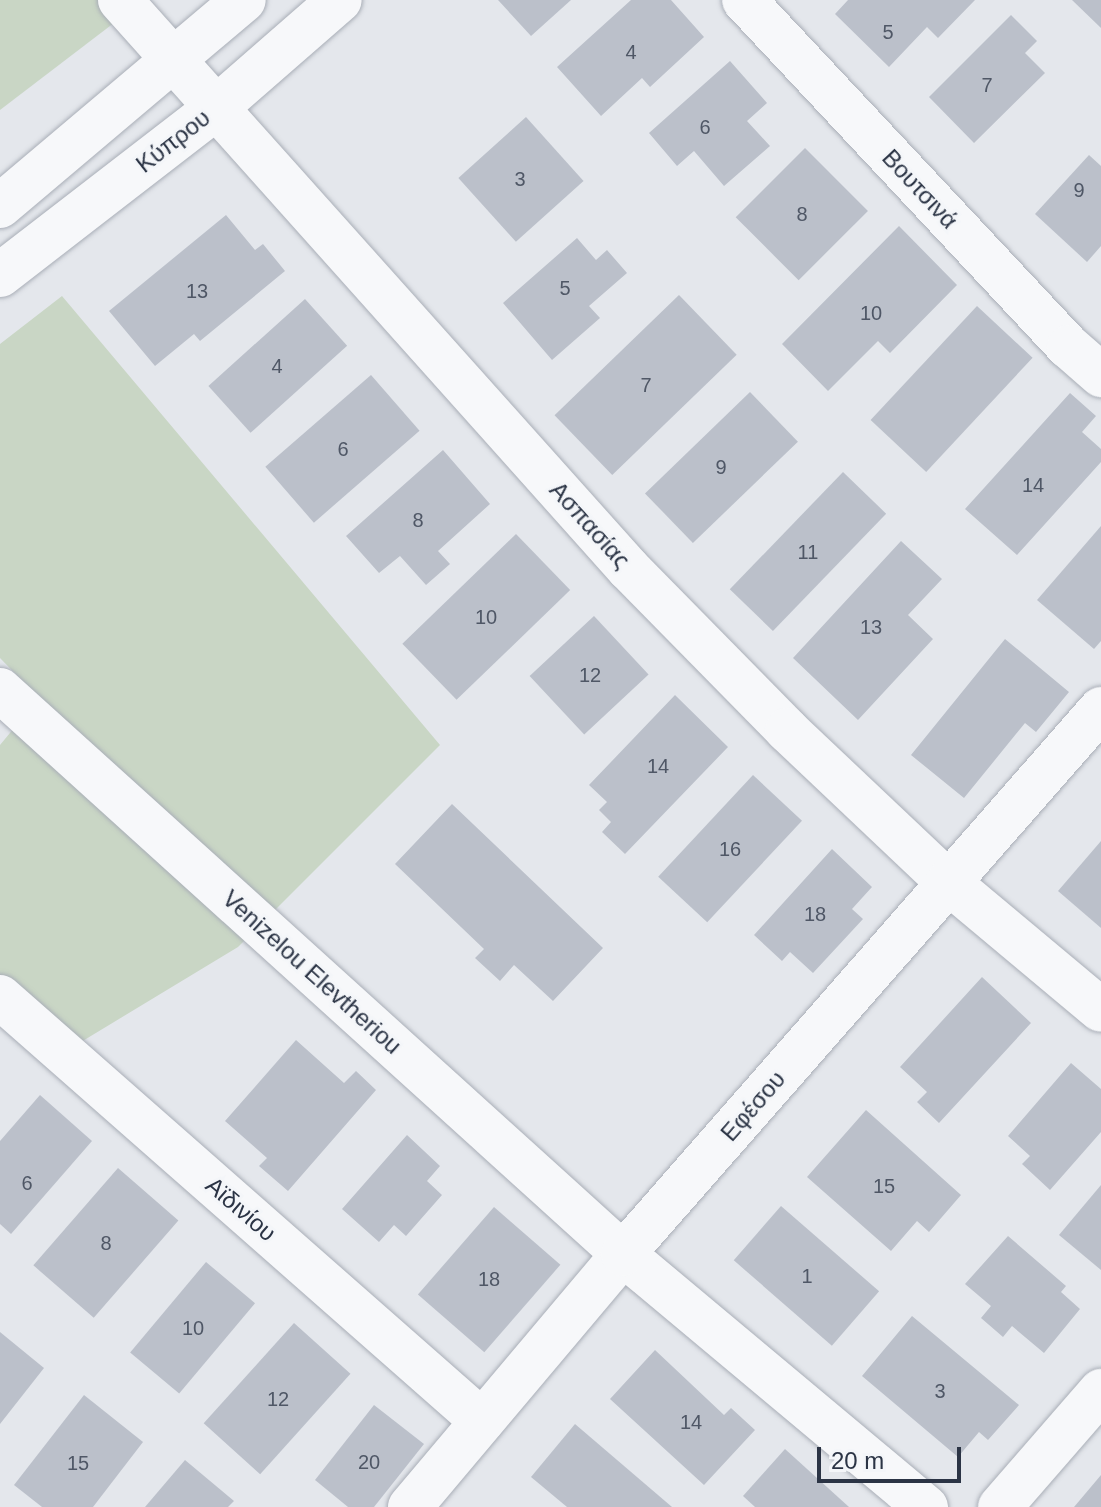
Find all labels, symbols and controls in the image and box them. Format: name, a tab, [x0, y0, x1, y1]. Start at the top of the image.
house number: 5	[882, 20, 894, 44]
house number: 4	[625, 40, 637, 64]
house number: 7	[981, 73, 993, 97]
street label: Κύπρου	[130, 103, 216, 179]
house number: 6	[699, 115, 711, 139]
street label: Βουτσινά	[876, 143, 964, 235]
house number: 3	[514, 167, 526, 191]
house number: 9	[1073, 178, 1085, 202]
house number: 8	[796, 202, 808, 226]
house number: 5	[559, 276, 571, 300]
house number: 13	[186, 279, 208, 303]
house number: 10	[860, 301, 882, 325]
house number: 4	[271, 354, 283, 378]
house number: 7	[640, 373, 652, 397]
house number: 6	[337, 437, 349, 461]
house number: 9	[715, 455, 727, 479]
house number: 14	[1022, 473, 1044, 497]
street label: Ασπασίας	[544, 476, 636, 574]
house number: 8	[412, 508, 424, 532]
house number: 11	[798, 540, 818, 564]
house number: 10	[475, 605, 497, 629]
house number: 13	[860, 615, 882, 639]
house number: 12	[579, 663, 601, 687]
house number: 14	[647, 754, 669, 778]
house number: 16	[719, 837, 741, 861]
street label: Venizelou Elevtheriou	[217, 884, 407, 1060]
house number: 18	[804, 902, 826, 926]
street label: Εφέσου	[715, 1065, 791, 1147]
house number: 6	[21, 1171, 33, 1195]
street label: Αϊδινίου	[200, 1171, 282, 1247]
house number: 15	[873, 1174, 895, 1198]
house number: 8	[100, 1231, 112, 1255]
house number: 1	[801, 1264, 813, 1288]
house number: 18	[478, 1267, 500, 1291]
house number: 10	[182, 1316, 204, 1340]
house number: 3	[934, 1379, 946, 1403]
house number: 12	[267, 1387, 289, 1411]
house number: 14	[680, 1410, 702, 1434]
scale bar	[821, 1431, 965, 1481]
text: 20 m	[831, 1447, 884, 1474]
house number: 20	[358, 1450, 380, 1474]
house number: 15	[67, 1451, 89, 1475]

